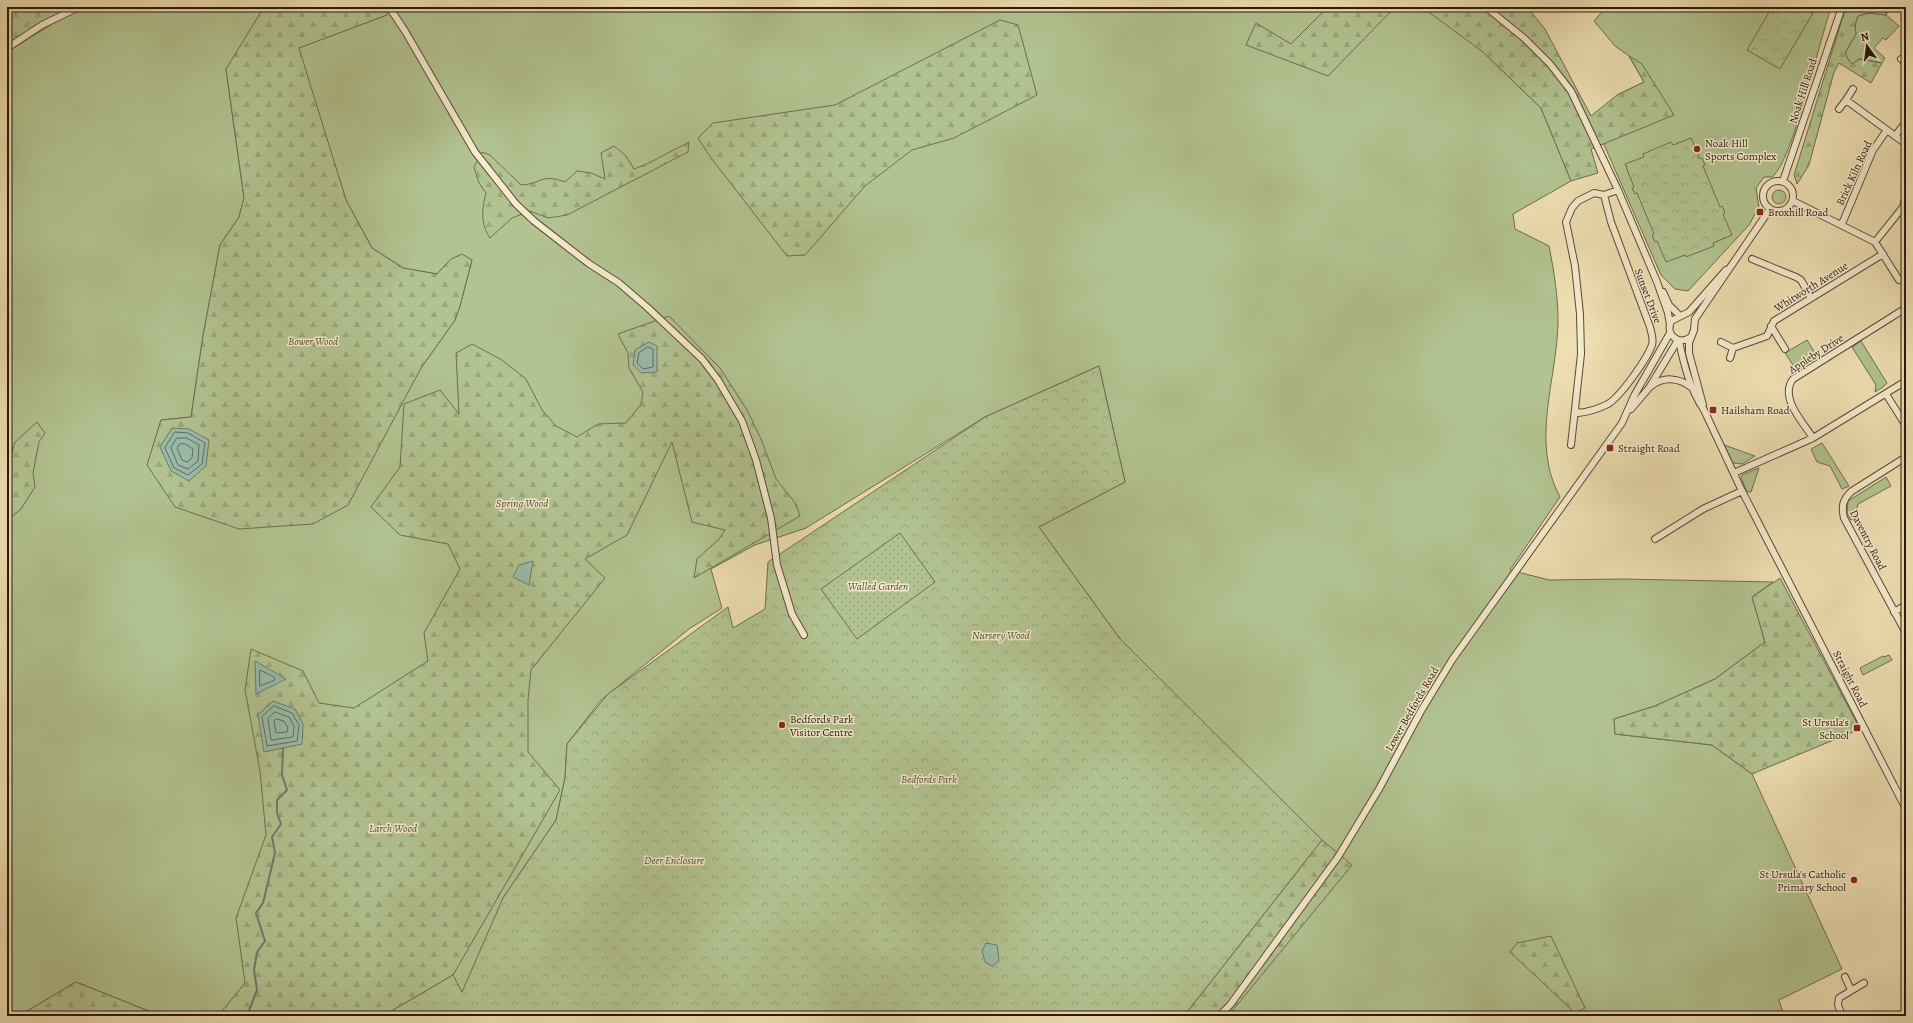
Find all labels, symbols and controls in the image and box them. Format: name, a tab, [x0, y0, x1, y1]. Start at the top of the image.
north arrow	[1847, 26, 1887, 66]
text: N	[1859, 29, 1870, 45]
street label: Noak Hill Road	[1785, 56, 1821, 125]
place label: Noak Hill Sports Complex	[1705, 136, 1777, 164]
street label: Brick Kiln Road	[1832, 138, 1876, 208]
marker: Noak Hill Sports Complex	[1692, 144, 1702, 154]
place label: Broxhill Road	[1768, 205, 1829, 220]
marker: Broxhill Road	[1755, 207, 1765, 217]
street label: Whitworth Avenue	[1770, 258, 1851, 316]
street label: Sunset Drive	[1631, 266, 1665, 326]
street label: Appleby Drive	[1785, 331, 1846, 378]
park label: Bower Wood	[288, 334, 338, 349]
place label: Hailsham Road	[1721, 403, 1790, 418]
marker: Hailsham Road	[1708, 405, 1718, 415]
place label: Straight Road	[1618, 441, 1680, 456]
marker: Straight Road	[1605, 443, 1615, 453]
park label: Spring Wood	[496, 496, 548, 511]
street label: Daventry Road	[1846, 507, 1890, 573]
park label: Walled Garden	[848, 579, 909, 594]
park label: Nursery Wood	[972, 628, 1030, 643]
street label: Straight Road	[1829, 648, 1871, 710]
street label: Lower Bedfords Road	[1382, 664, 1442, 754]
place label: Bedfords Park Visitor Centre	[789, 712, 854, 740]
place label: St Ursula's School	[1802, 715, 1849, 743]
marker: Bedfords Park Visitor Centre	[777, 720, 787, 730]
marker: St Ursula's School	[1852, 723, 1862, 733]
park label: Bedfords Park	[901, 772, 957, 787]
park label: Larch Wood	[369, 821, 417, 836]
park label: Deer Enclosure	[644, 853, 704, 868]
place label: St Ursula's Catholic Primary School	[1760, 867, 1846, 895]
marker: St Ursula's Catholic Primary School	[1849, 875, 1859, 885]

